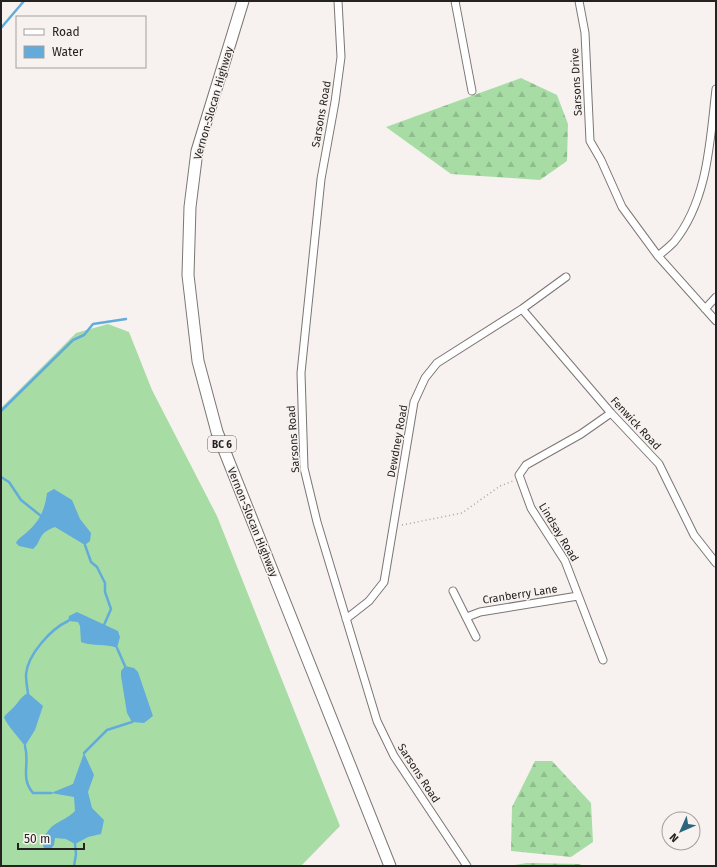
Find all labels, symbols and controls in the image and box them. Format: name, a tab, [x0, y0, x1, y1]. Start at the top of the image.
legend	[16, 16, 146, 68]
text: Road	[52, 25, 80, 39]
street label: Vernon-Slocan Highway	[191, 44, 236, 161]
text: Water	[52, 45, 84, 59]
street label: Sarsons Drive	[568, 48, 585, 116]
street label: Sarsons Road	[309, 80, 334, 148]
street label: Fenwick Road	[608, 394, 663, 453]
street label: Dewdney Road	[385, 404, 410, 478]
street label: Sarsons Road	[285, 405, 302, 473]
road number: BC 6	[208, 436, 236, 452]
street label: Vernon-Slocan Highway	[225, 465, 281, 579]
street label: Lindsay Road	[536, 501, 581, 564]
street label: Cranberry Lane	[482, 582, 558, 607]
street label: Sarsons Road	[395, 741, 442, 805]
north arrow	[661, 811, 701, 851]
scale bar	[18, 825, 84, 851]
text: N	[667, 831, 681, 845]
text: 50 m	[24, 832, 50, 846]

